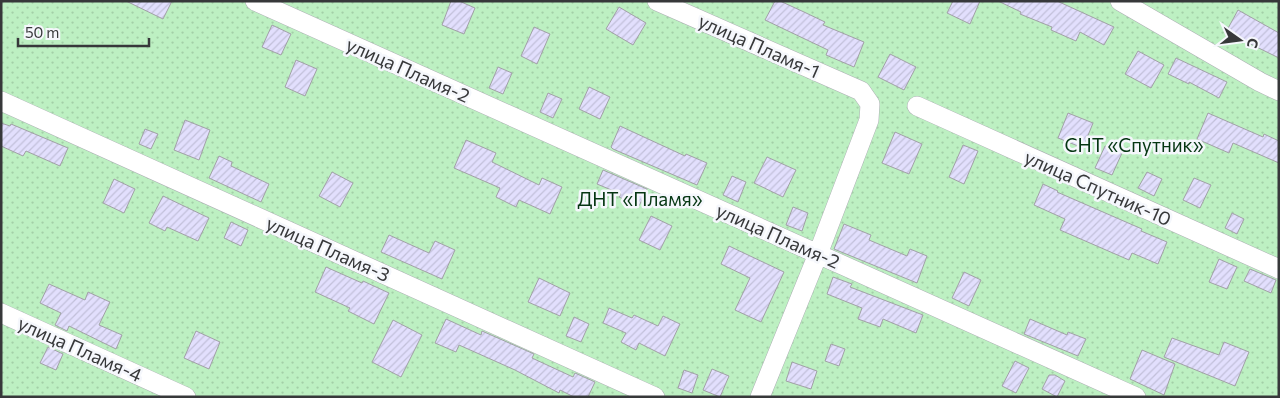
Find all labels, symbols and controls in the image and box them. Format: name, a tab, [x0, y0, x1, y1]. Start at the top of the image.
street label: улица Пламя-1	[695, 9, 823, 83]
scale bar	[18, 15, 149, 47]
north arrow	[1215, 15, 1265, 65]
text: 50 m	[25, 23, 59, 41]
street label: улица Пламя-2	[343, 32, 473, 107]
text: С	[1244, 37, 1263, 50]
park label: СНТ «Спутник»	[1064, 133, 1204, 156]
street label: улица Спутник-10	[1021, 145, 1175, 230]
park label: ДНТ «Пламя»	[577, 187, 703, 210]
street label: улица Пламя-2	[713, 198, 843, 273]
street label: улица Пламя-3	[263, 211, 394, 286]
street label: улица Пламя-4	[15, 311, 146, 386]

